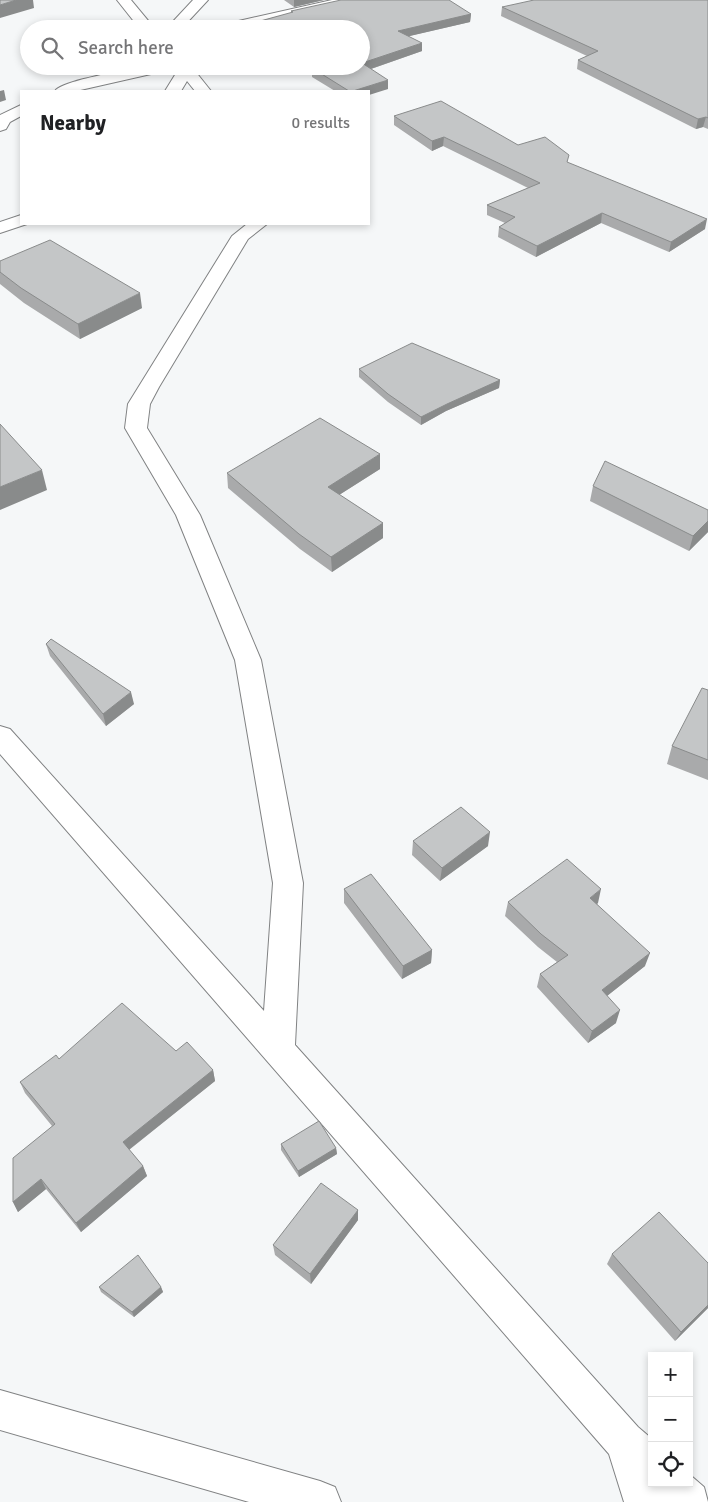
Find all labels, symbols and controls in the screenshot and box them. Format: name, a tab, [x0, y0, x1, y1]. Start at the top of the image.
search box	[20, 20, 370, 75]
icon: search	[38, 34, 66, 62]
text: Search here	[78, 36, 174, 60]
text: Nearby	[40, 110, 106, 136]
text: 0 results	[291, 113, 350, 133]
map controls	[648, 1352, 693, 1487]
button: +	[648, 1352, 693, 1397]
button: −	[648, 1397, 693, 1442]
button: locate	[648, 1442, 693, 1487]

